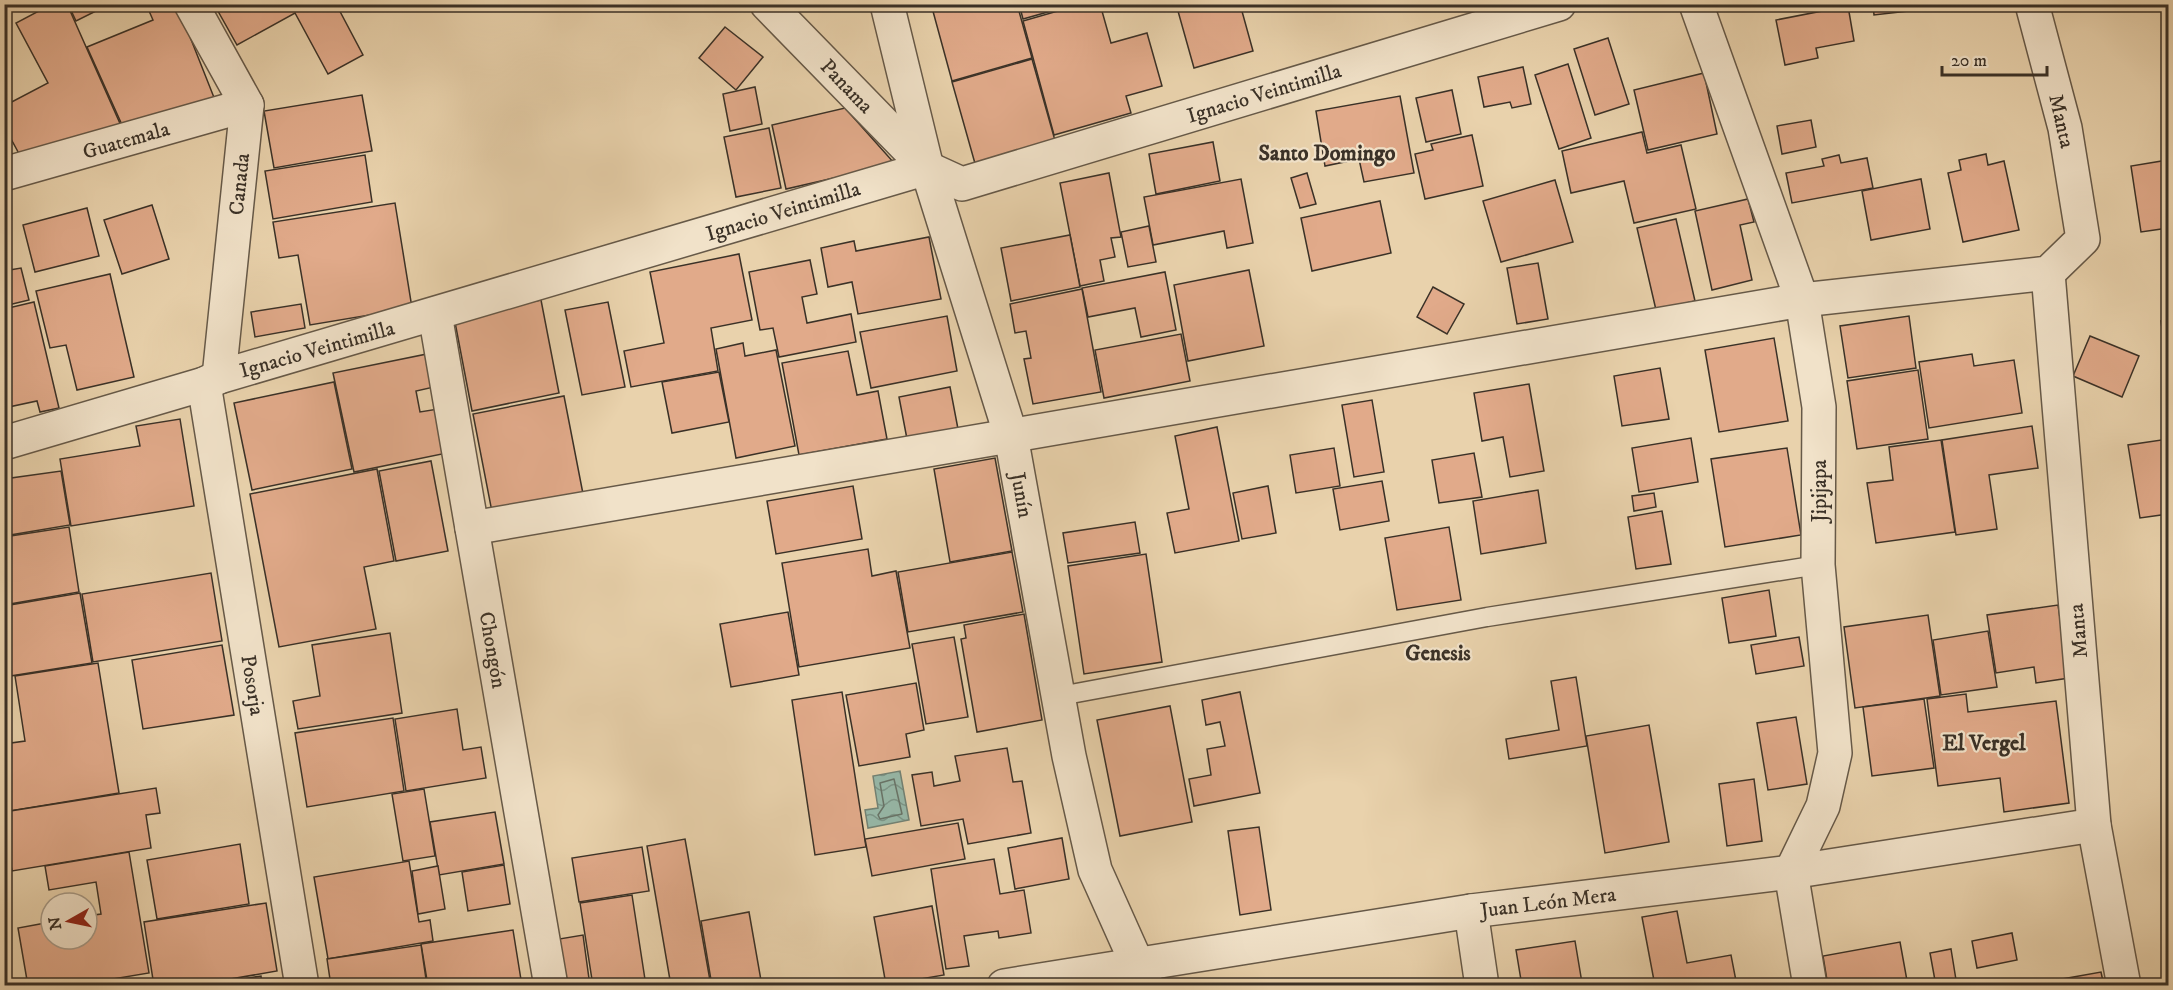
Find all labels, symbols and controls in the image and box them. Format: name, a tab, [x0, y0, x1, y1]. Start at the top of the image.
scale bar	[1942, 39, 2047, 77]
text: 20 m	[1951, 50, 1987, 72]
street label: Panama	[814, 54, 879, 119]
street label: Ignacio Veintimilla	[1184, 58, 1345, 130]
street label: Manta	[2042, 92, 2080, 151]
street label: Guatemala	[80, 116, 173, 166]
district label: Santo Domingo	[1259, 140, 1396, 167]
street label: Canada	[224, 152, 256, 216]
street label: Ignacio Veintimilla	[703, 176, 864, 248]
street label: Ignacio Veintimilla	[237, 315, 398, 385]
street label: Jipijapa	[1807, 460, 1833, 524]
street label: Junín	[1004, 468, 1038, 520]
street label: Manta	[2064, 602, 2094, 659]
street label: Chongón	[472, 610, 512, 691]
district label: Genesis	[1405, 640, 1471, 667]
street label: Posorja	[234, 653, 270, 717]
district label: El Vergel	[1942, 730, 2026, 757]
street label: Juan León Mera	[1477, 882, 1617, 924]
north arrow	[39, 891, 99, 951]
text: N	[44, 915, 66, 931]

